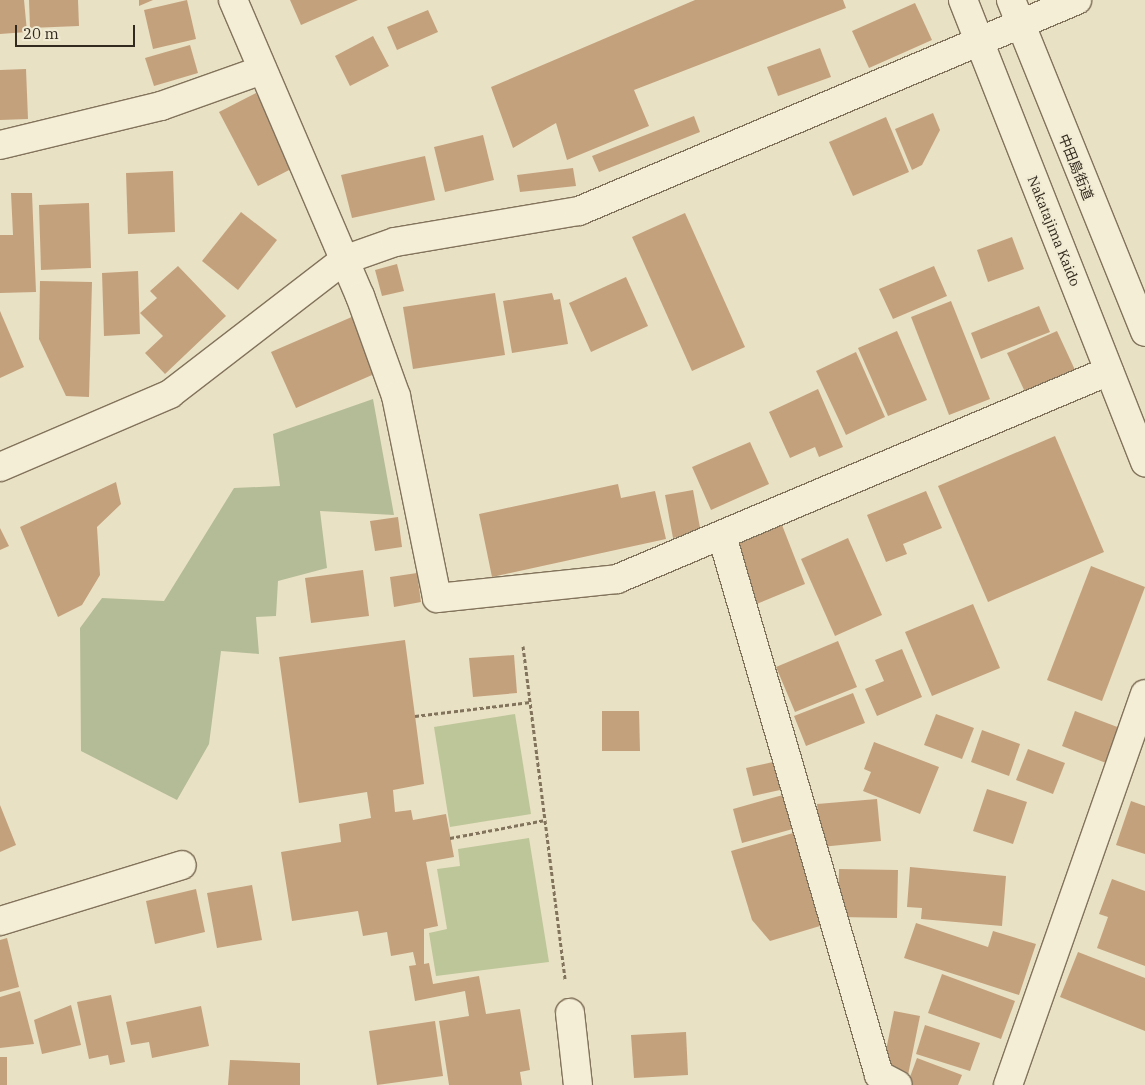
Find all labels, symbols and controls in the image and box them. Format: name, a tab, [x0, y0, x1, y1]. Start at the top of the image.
scale bar	[18, 15, 138, 47]
text: 20 m	[23, 24, 59, 43]
street label: 中田島街道	[1055, 131, 1097, 203]
street label: Nakatajima Kaido	[1024, 173, 1084, 289]

